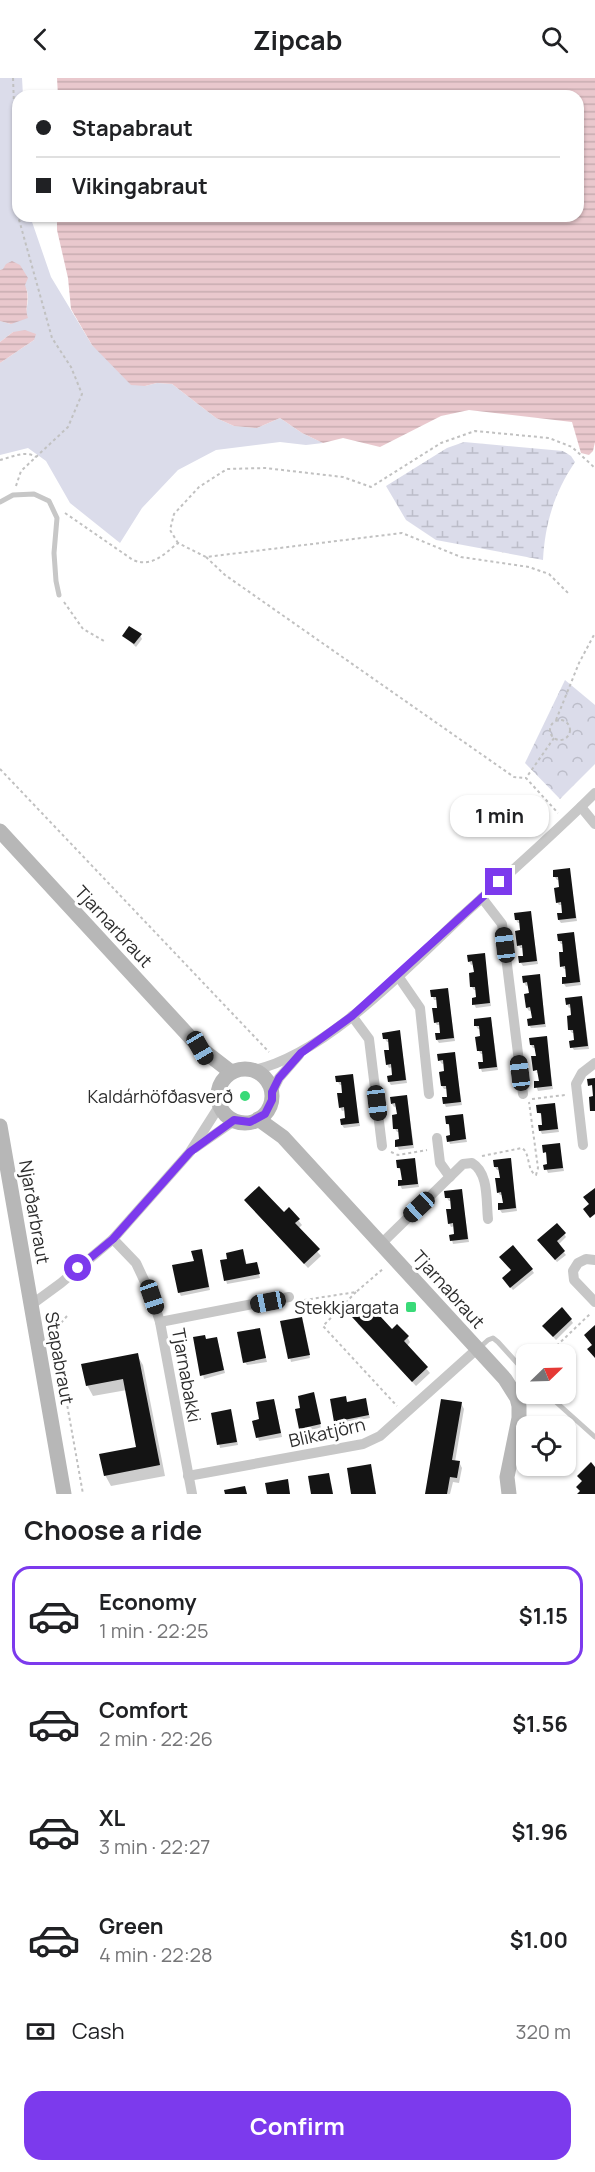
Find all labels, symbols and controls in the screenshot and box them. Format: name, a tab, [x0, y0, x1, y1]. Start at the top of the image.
text: Zipcab	[253, 21, 342, 58]
icon: back	[24, 23, 57, 56]
icon: search	[538, 23, 571, 56]
text: Stapabraut	[72, 113, 193, 143]
text: Vikingabraut	[72, 171, 208, 201]
callout: 1 min	[450, 795, 548, 837]
text: 1 min	[475, 802, 524, 829]
route end	[485, 868, 512, 895]
street label: Tjarnarbraut	[70, 880, 158, 972]
car	[494, 926, 516, 964]
car	[183, 1028, 217, 1068]
car	[509, 1054, 531, 1092]
place label: Kaldárhöfðasverð	[87, 1084, 233, 1108]
car	[366, 1084, 388, 1122]
marker: Kaldárhöfðasverð	[238, 1089, 252, 1103]
street label: Njarðarbraut	[14, 1158, 56, 1266]
car	[400, 1188, 438, 1226]
street label: Tjarnabraut	[408, 1245, 490, 1333]
route start	[64, 1254, 91, 1281]
car	[138, 1277, 166, 1317]
car	[249, 1290, 287, 1314]
place label: Stekkjargata	[294, 1295, 399, 1319]
marker: Stekkjargata	[404, 1300, 418, 1314]
street label: Stapabraut	[40, 1310, 80, 1406]
street label: Tjarnabakki	[167, 1326, 207, 1424]
north arrow	[516, 1344, 576, 1404]
map controls	[516, 1344, 576, 1476]
street label: Blikatjörn	[286, 1412, 368, 1452]
button: locate	[516, 1416, 576, 1476]
text: Choose a ride	[24, 1511, 202, 1548]
text: Economy	[99, 1587, 197, 1617]
icon: car	[27, 1589, 81, 1643]
text: $1.15	[519, 1601, 568, 1631]
text: 1 min · 22:25	[99, 1617, 209, 1644]
text: Comfort	[99, 1695, 188, 1725]
icon: car	[27, 1697, 81, 1751]
text: $1.56	[512, 1709, 568, 1739]
text: 2 min · 22:26	[99, 1725, 213, 1752]
text: XL	[99, 1803, 125, 1833]
icon: car	[27, 1805, 81, 1859]
text: $1.96	[511, 1817, 568, 1847]
text: 3 min · 22:27	[99, 1833, 210, 1860]
text: Green	[99, 1911, 164, 1941]
icon: car	[27, 1913, 81, 1967]
text: $1.00	[510, 1925, 568, 1955]
text: 4 min · 22:28	[99, 1941, 213, 1968]
icon: cash	[24, 2015, 57, 2048]
text: Cash	[72, 2016, 125, 2046]
text: 320 m	[515, 2018, 571, 2045]
button: Confirm	[24, 2091, 571, 2160]

